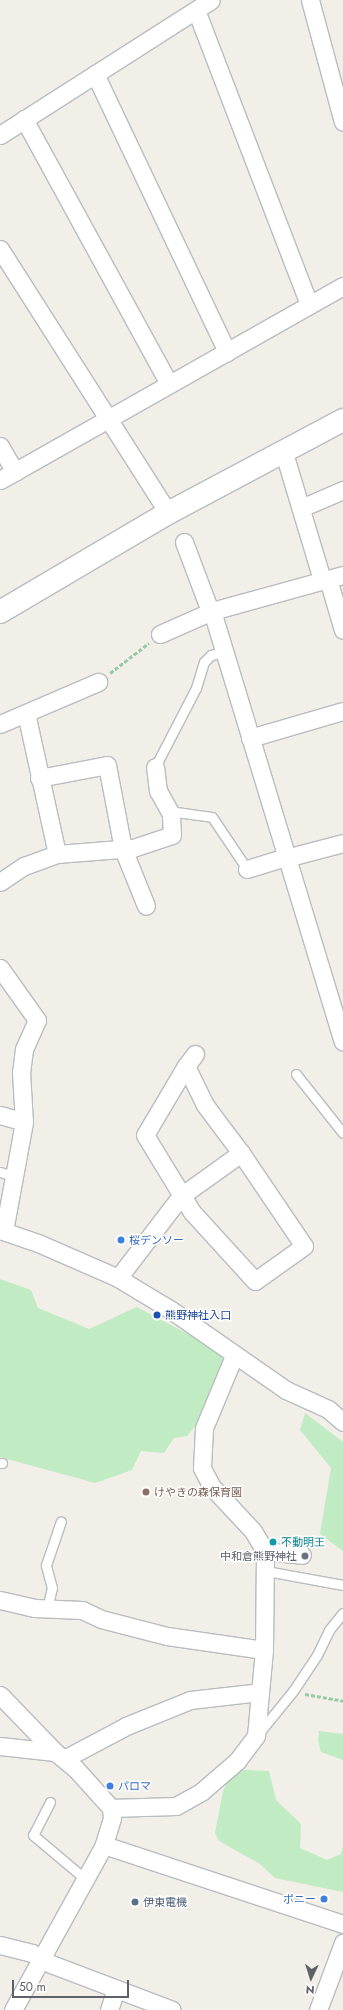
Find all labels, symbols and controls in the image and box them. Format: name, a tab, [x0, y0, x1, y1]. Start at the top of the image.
place label: 桜デンソー	[129, 1233, 184, 1247]
marker: 桜デンソー	[116, 1235, 126, 1245]
place label: 熊野神社入口	[165, 1308, 231, 1322]
marker: 熊野神社入口	[152, 1310, 162, 1320]
place label: けやきの森保育園	[154, 1485, 242, 1499]
marker: けやきの森保育園	[141, 1487, 151, 1497]
place label: 不動明王	[281, 1535, 325, 1549]
marker: 不動明王	[268, 1537, 278, 1547]
place label: 中和倉熊野神社	[220, 1549, 297, 1563]
marker: 中和倉熊野神社	[300, 1551, 310, 1561]
place label: パロマ	[118, 1779, 151, 1793]
marker: パロマ	[105, 1781, 115, 1791]
place label: ポニー	[283, 1892, 316, 1906]
marker: ポニー	[319, 1894, 329, 1904]
place label: 伊東電機	[143, 1895, 187, 1909]
marker: 伊東電機	[130, 1897, 140, 1907]
north arrow	[291, 1958, 331, 1998]
scale bar	[14, 1972, 131, 1998]
text: 50 m	[19, 1978, 46, 1996]
text: N	[305, 1982, 315, 1998]

